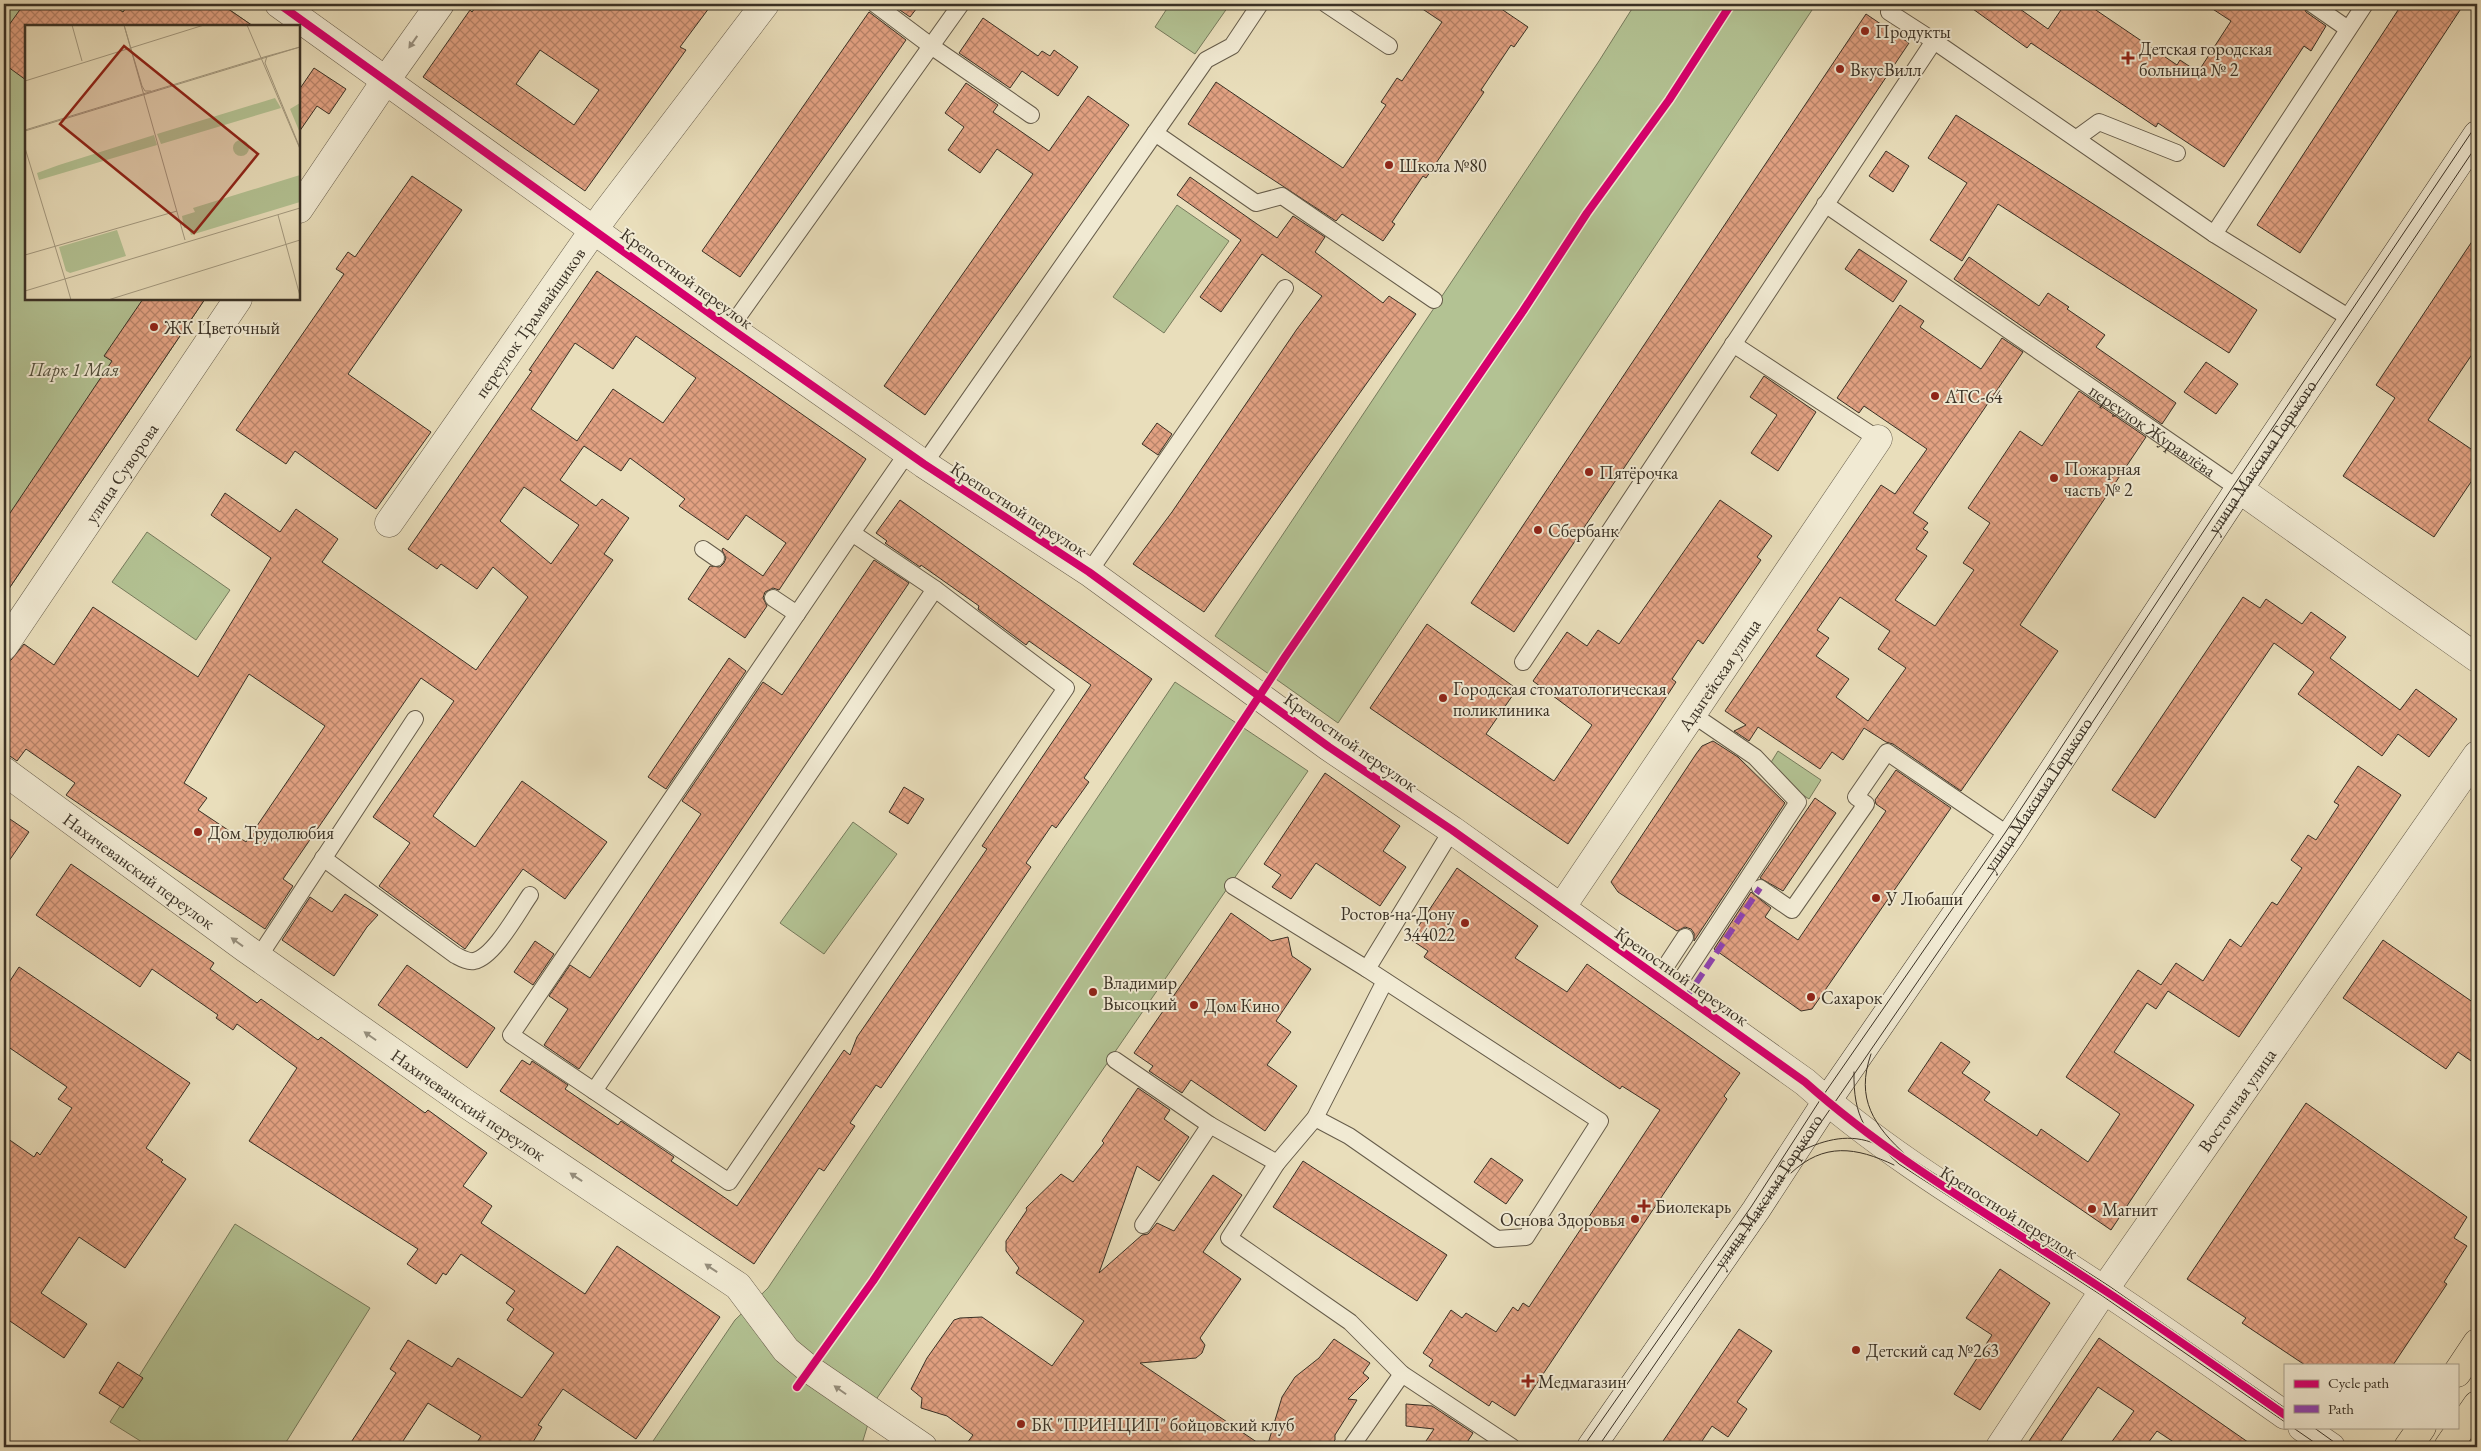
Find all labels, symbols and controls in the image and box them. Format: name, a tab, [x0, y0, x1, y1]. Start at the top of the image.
place label: Продукты	[1875, 20, 1951, 43]
inset map	[25, 25, 300, 300]
marker: Продукты	[1859, 25, 1871, 37]
one-way arrow	[408, 35, 418, 49]
place label: Детская городская больница № 2	[2139, 37, 2272, 81]
marker: Детская городская больница № 2	[2121, 51, 2135, 65]
place label: ВкусВилл	[1850, 58, 1922, 81]
marker: ВкусВилл	[1834, 63, 1846, 75]
place label: Школа №80	[1399, 154, 1487, 177]
marker: Школа №80	[1383, 159, 1395, 171]
street label: Крепостной переулок	[616, 222, 758, 334]
street label: переулок Трамвайщиков	[469, 242, 590, 402]
place label: ЖК Цветочный	[163, 316, 281, 339]
marker: ЖК Цветочный	[148, 321, 160, 333]
park label: Парк 1 Мая	[28, 358, 119, 382]
street label: улица Максима Горького	[2201, 375, 2321, 538]
street label: переулок Журавлёва	[2085, 378, 2221, 482]
place label: АТС-64	[1944, 385, 2003, 408]
marker: АТС-64	[1929, 390, 1941, 402]
street label: улица Суворова	[79, 418, 163, 527]
street label: Крепостной переулок	[946, 456, 1092, 562]
place label: Пожарная часть № 2	[2064, 457, 2141, 501]
place label: Пятёрочка	[1599, 461, 1679, 484]
marker: Пятёрочка	[1583, 466, 1595, 478]
marker: Пожарная часть № 2	[2048, 472, 2060, 484]
place label: Сбербанк	[1548, 519, 1619, 542]
marker: Сбербанк	[1532, 524, 1544, 536]
street label: Адыгейская улица	[1672, 613, 1766, 736]
place label: Городская стоматологическая поликлиника	[1453, 677, 1666, 721]
street label: Крепостной переулок	[1280, 687, 1423, 797]
marker: Городская стоматологическая поликлиника	[1437, 692, 1449, 704]
street label: улица Максима Горького	[1978, 712, 2097, 876]
street label: Нахичеванский переулок	[59, 807, 220, 934]
place label: Дом Трудолюбия	[208, 821, 334, 844]
marker: Дом Трудолюбия	[192, 826, 204, 838]
place label: У Любаши	[1885, 887, 1964, 910]
marker: У Любаши	[1870, 892, 1882, 904]
place label: Ростов-на-Дону 344022	[1341, 902, 1455, 946]
marker: Ростов-на-Дону 344022	[1459, 917, 1471, 929]
street label: Крепостной переулок	[1611, 921, 1754, 1031]
one-way arrow	[230, 937, 244, 947]
place label: Владимир Высоцкий	[1103, 971, 1178, 1015]
marker: Владимир Высоцкий	[1087, 986, 1099, 998]
place label: Сахарок	[1821, 986, 1883, 1009]
marker: Сахарок	[1805, 991, 1817, 1003]
place label: Дом Кино	[1204, 994, 1280, 1017]
marker: Дом Кино	[1188, 999, 1200, 1011]
one-way arrow	[363, 1031, 377, 1041]
street label: Нахичеванский переулок	[387, 1043, 551, 1166]
street label: Восточная улица	[2192, 1043, 2281, 1156]
street label: улица Максима Горького	[1708, 1109, 1827, 1273]
street label: Крепостной переулок	[1936, 1160, 2083, 1264]
one-way arrow	[569, 1172, 583, 1182]
place label: Биолекарь	[1655, 1195, 1731, 1218]
place label: Магнит	[2102, 1198, 2158, 1221]
marker: Биолекарь	[1637, 1199, 1651, 1213]
marker: Магнит	[2086, 1203, 2098, 1215]
place label: Основа Здоровья	[1500, 1208, 1625, 1231]
marker: Основа Здоровья	[1629, 1213, 1641, 1225]
one-way arrow	[704, 1263, 718, 1272]
place label: Детский сад №263	[1866, 1339, 1999, 1362]
marker: Детский сад №263	[1850, 1344, 1862, 1356]
legend	[2284, 1364, 2458, 1428]
place label: Медмагазин	[1538, 1370, 1627, 1393]
text: Cycle path	[2328, 1373, 2390, 1392]
marker: Медмагазин	[1522, 1375, 1534, 1387]
one-way arrow	[833, 1385, 847, 1395]
text: Path	[2328, 1399, 2354, 1418]
place label: БК "ПРИНЦИП" бойцовский клуб	[1031, 1413, 1294, 1436]
marker: БК "ПРИНЦИП" бойцовский клуб	[1015, 1418, 1027, 1430]

